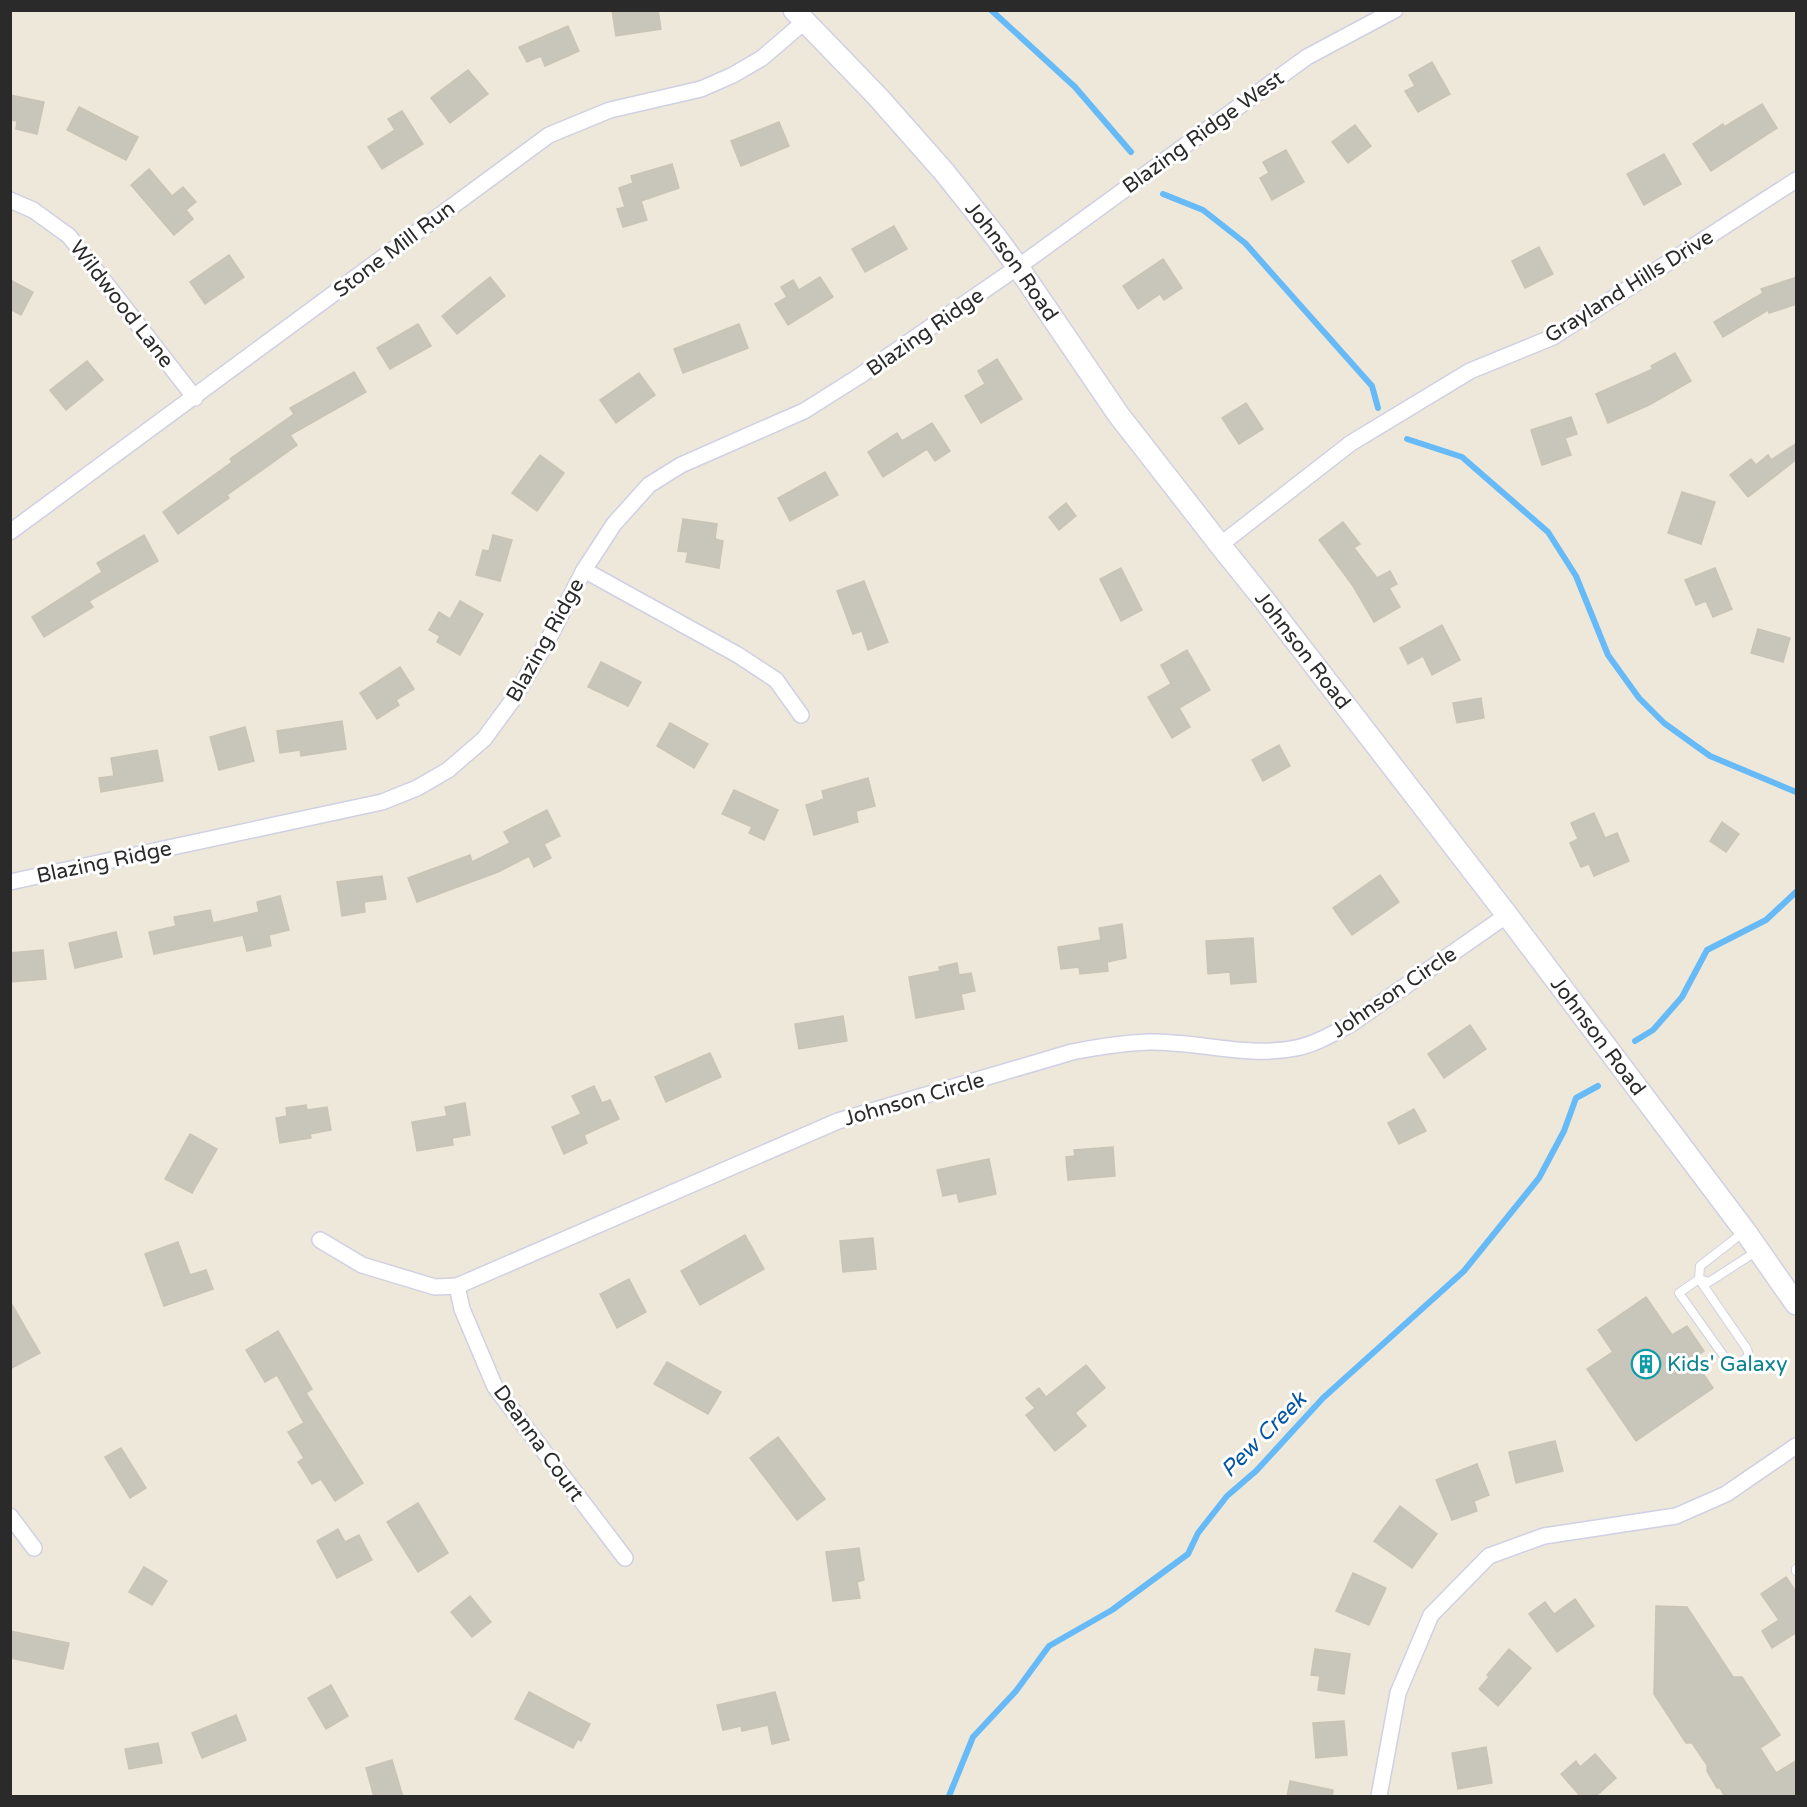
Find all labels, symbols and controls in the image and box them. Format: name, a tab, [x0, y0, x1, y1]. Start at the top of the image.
street label: Blazing Ridge West	[1118, 66, 1289, 199]
street label: Stone Mill Run	[329, 196, 460, 303]
street label: Johnson Road	[959, 197, 1063, 326]
street label: Grayland Hills Drive	[1540, 224, 1718, 348]
street label: Wildwood Lane	[64, 236, 179, 373]
street label: Blazing Ridge	[862, 283, 989, 382]
street label: Blazing Ridge	[501, 574, 590, 706]
street label: Johnson Road	[1249, 586, 1356, 714]
street label: Blazing Ridge	[34, 836, 174, 889]
street label: Johnson Circle	[1327, 941, 1462, 1043]
street label: Johnson Road	[1545, 972, 1651, 1101]
street label: Johnson Circle	[841, 1067, 987, 1131]
building icon: Kids' Galaxy	[1630, 1348, 1662, 1380]
place label: Kids' Galaxy	[1667, 1352, 1787, 1377]
street label: Deanna Court	[488, 1380, 589, 1506]
water label: Pew Creek	[1216, 1385, 1313, 1483]

